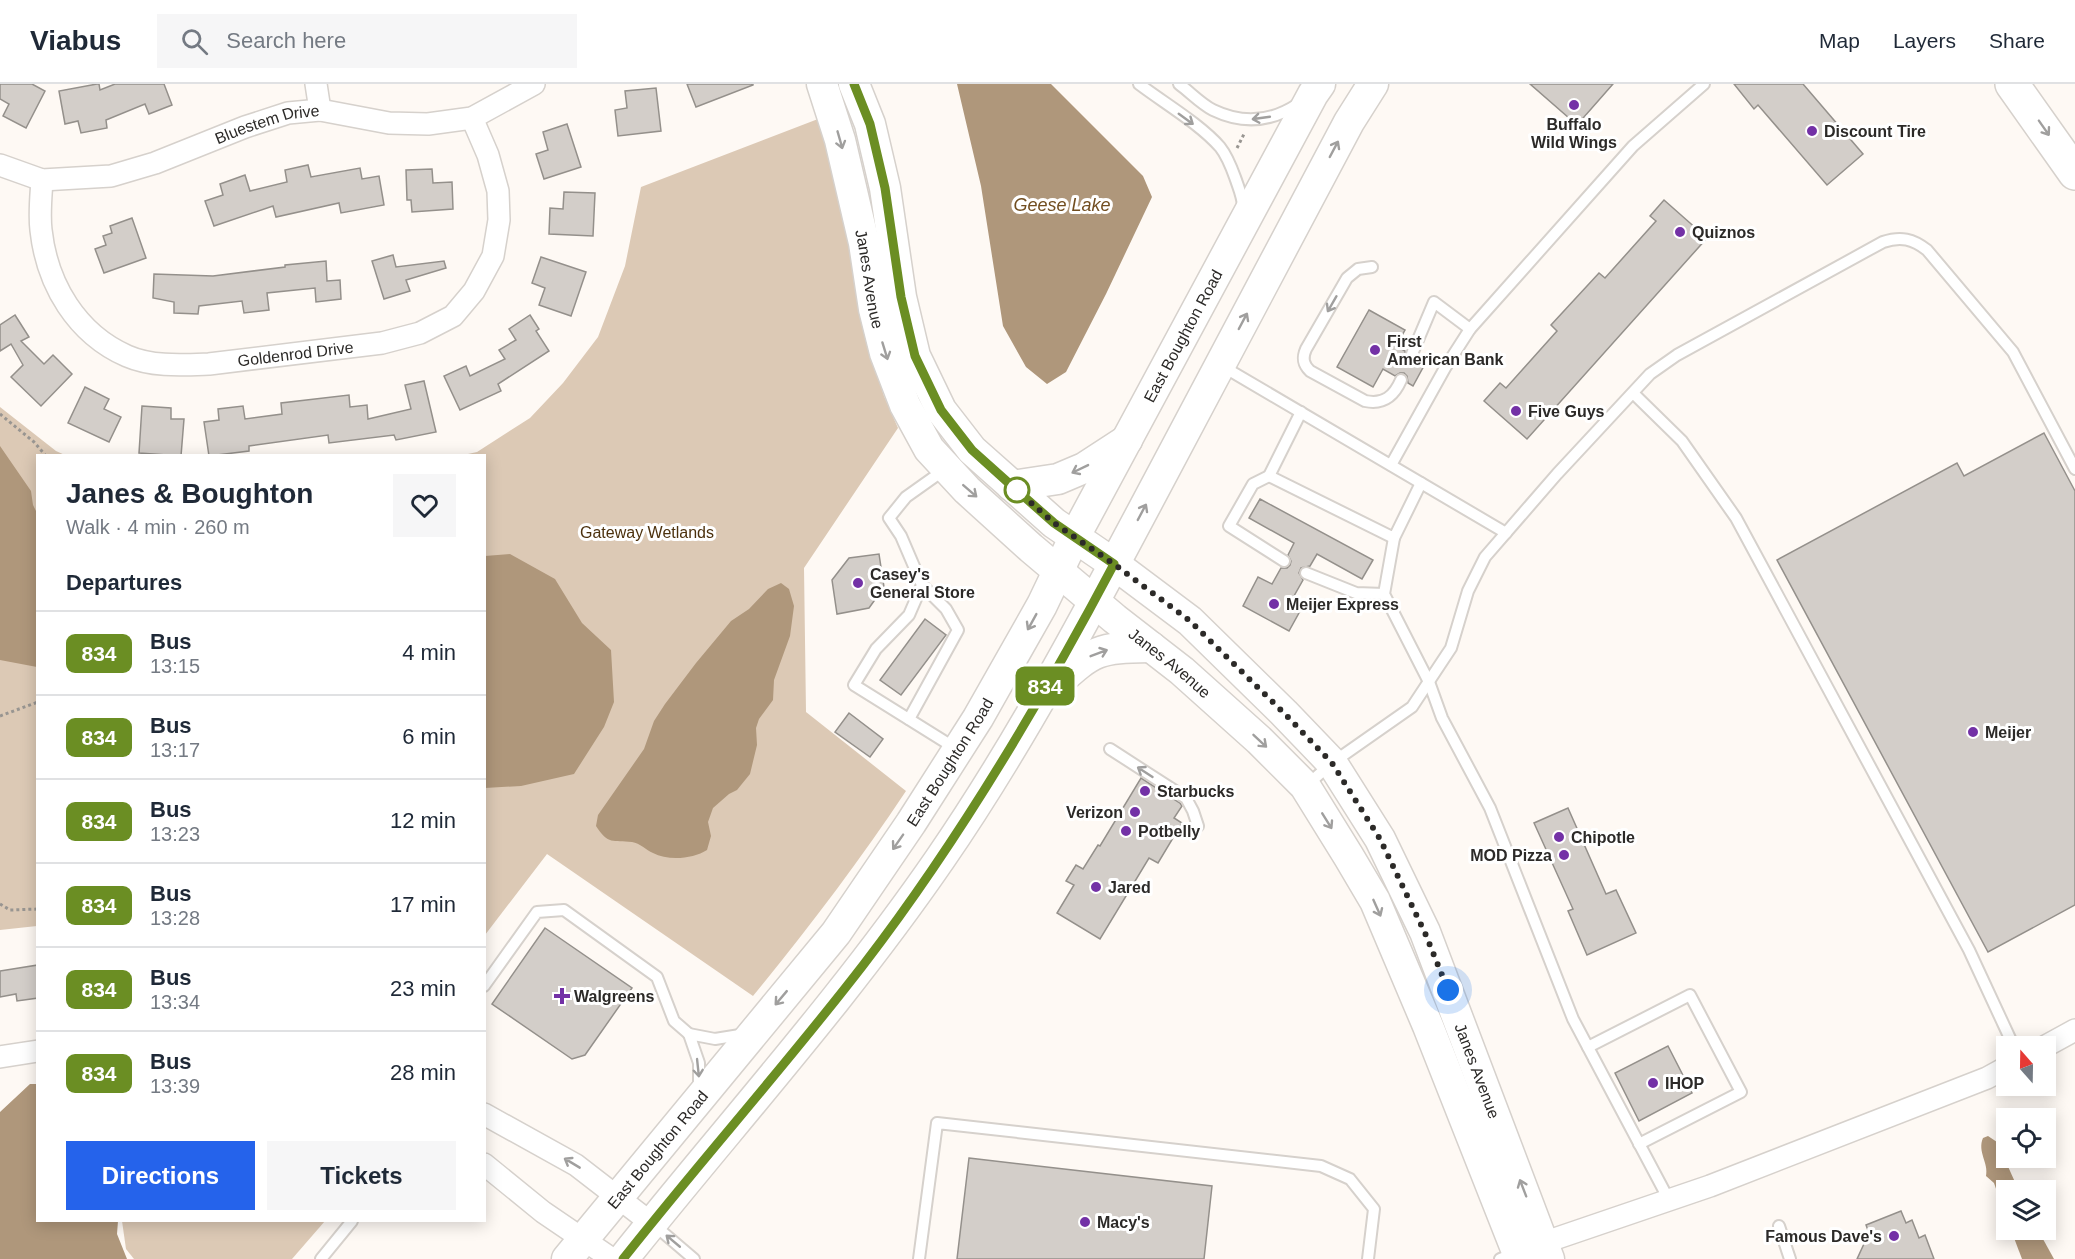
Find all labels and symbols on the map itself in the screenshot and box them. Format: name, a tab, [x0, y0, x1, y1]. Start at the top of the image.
marker: Buffalo Wild Wings	[1567, 98, 1581, 112]
street label: Bluestem Drive	[213, 102, 320, 147]
one-way arrow	[1178, 113, 1194, 125]
one-way arrow	[1251, 113, 1271, 124]
place label: Buffalo Wild Wings	[1531, 116, 1617, 151]
one-way arrow	[2037, 120, 2050, 136]
place label: Discount Tire	[1824, 123, 1926, 140]
marker: Discount Tire	[1805, 124, 1819, 138]
one-way arrow	[834, 130, 846, 149]
one-way arrow	[1328, 141, 1340, 158]
water label: Geese Lake	[1013, 195, 1111, 215]
place label: Quiznos	[1692, 224, 1755, 241]
marker: Quiznos	[1673, 225, 1687, 239]
street label: Janes Avenue	[852, 228, 887, 330]
street label: East Boughton Road	[1141, 267, 1226, 405]
one-way arrow	[1326, 295, 1338, 312]
one-way arrow	[1237, 313, 1249, 330]
place label: First American Bank	[1387, 333, 1504, 368]
street label: Goldenrod Drive	[237, 339, 354, 369]
one-way arrow	[880, 341, 891, 360]
marker: First American Bank	[1368, 343, 1382, 357]
place label: Five Guys	[1528, 403, 1605, 420]
marker: Five Guys	[1509, 404, 1523, 418]
one-way arrow	[1071, 463, 1089, 475]
unlabelled marker	[1004, 477, 1030, 503]
one-way arrow	[962, 485, 978, 498]
one-way arrow	[1136, 504, 1148, 521]
park label: Gateway Wetlands	[580, 524, 714, 541]
place label: Casey's General Store	[870, 566, 975, 601]
marker: Casey's General Store	[851, 576, 865, 590]
place label: Meijer Express	[1286, 596, 1399, 613]
marker: Meijer Express	[1267, 597, 1281, 611]
one-way arrow	[1026, 613, 1038, 630]
street label: Janes Avenue	[1125, 625, 1214, 701]
one-way arrow	[1089, 646, 1107, 657]
line badge: 834	[1010, 666, 1080, 706]
street label: East Boughton Road	[903, 695, 996, 829]
place label: Meijer	[1985, 724, 2031, 741]
marker: Meijer	[1966, 725, 1980, 739]
one-way arrow	[1252, 734, 1267, 749]
one-way arrow	[1137, 765, 1154, 777]
place label: Starbucks	[1157, 783, 1234, 800]
marker: Starbucks	[1138, 784, 1152, 798]
place label: Verizon	[1066, 804, 1123, 821]
marker: Verizon	[1128, 805, 1142, 819]
one-way arrow	[1321, 813, 1334, 830]
place label: Potbelly	[1138, 823, 1200, 840]
marker: Potbelly	[1119, 824, 1133, 838]
place label: Chipotle	[1571, 829, 1635, 846]
marker: Chipotle	[1552, 830, 1566, 844]
one-way arrow	[892, 834, 904, 850]
place label: MOD Pizza	[1470, 847, 1552, 864]
marker: MOD Pizza	[1557, 848, 1571, 862]
place label: Jared	[1108, 879, 1151, 896]
marker: Jared	[1089, 880, 1103, 894]
one-way arrow	[1373, 899, 1384, 917]
your location	[1433, 975, 1463, 1005]
place label: Walgreens	[574, 988, 654, 1005]
marker: Walgreens	[555, 989, 569, 1003]
one-way arrow	[774, 990, 788, 1005]
street label: Janes Avenue	[1451, 1021, 1503, 1121]
north arrow	[1996, 1036, 2056, 1096]
one-way arrow	[693, 1058, 704, 1077]
place label: IHOP	[1665, 1075, 1704, 1092]
marker: IHOP	[1646, 1076, 1660, 1090]
street label: East Boughton Road	[604, 1087, 711, 1212]
one-way arrow	[564, 1156, 581, 1168]
one-way arrow	[1516, 1179, 1527, 1198]
place label: Macy's	[1097, 1214, 1150, 1231]
marker: Macy's	[1078, 1215, 1092, 1229]
place label: Famous Dave's	[1765, 1228, 1882, 1245]
marker: Famous Dave's	[1887, 1229, 1901, 1243]
one-way arrow	[666, 1234, 681, 1248]

